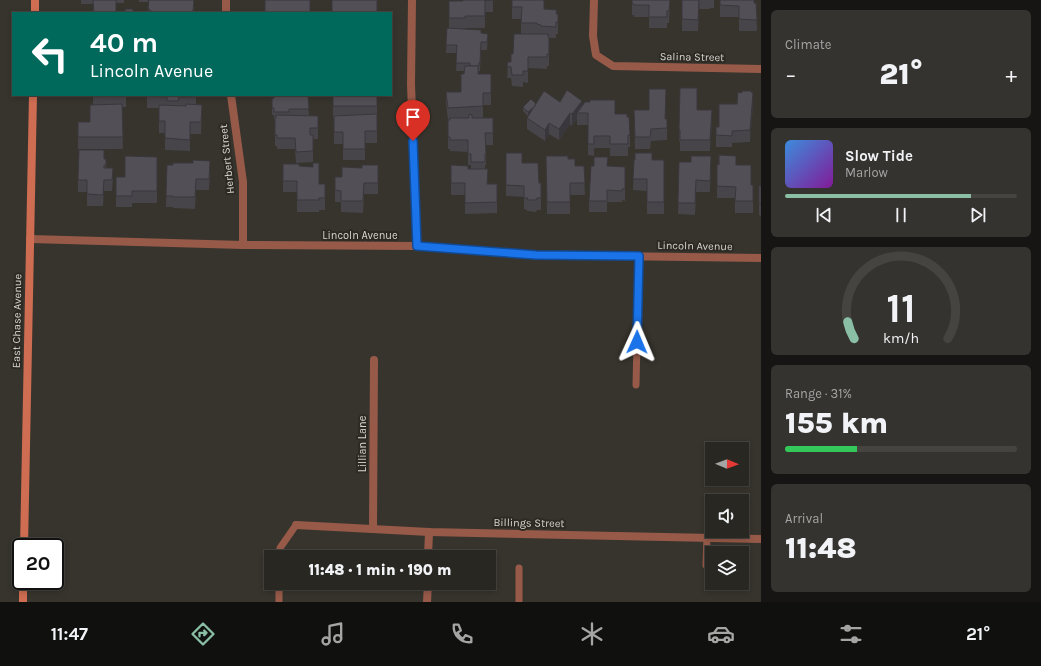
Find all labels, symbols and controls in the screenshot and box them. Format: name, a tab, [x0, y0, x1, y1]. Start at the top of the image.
text: 40 m	[90, 26, 158, 59]
icon: left	[24, 28, 76, 80]
text: Climate	[785, 37, 831, 52]
street label: Salina Street	[660, 50, 724, 64]
text: 21°	[879, 56, 923, 92]
text: Lincoln Avenue	[90, 60, 213, 82]
text: −	[785, 62, 797, 88]
text: +	[1005, 62, 1017, 88]
pin	[396, 100, 430, 141]
icon: arrive	[402, 106, 424, 128]
street label: Herbert Street	[217, 123, 237, 195]
text: Slow Tide	[845, 147, 913, 165]
text: Marlow	[845, 165, 888, 180]
icon: previous	[813, 204, 835, 226]
icon: pause	[890, 204, 912, 226]
icon: next	[967, 204, 989, 226]
street label: Lincoln Avenue	[322, 229, 398, 242]
street label: Lincoln Avenue	[657, 239, 733, 253]
street label: East Chase Avenue	[10, 273, 24, 368]
text: 11	[886, 284, 916, 332]
position arrow	[616, 321, 658, 363]
text: km/h	[883, 330, 919, 347]
text: Range · 31%	[785, 386, 852, 401]
text: 155 km	[785, 405, 888, 441]
street label: Lillian Lane	[356, 415, 369, 472]
north arrow	[705, 442, 749, 486]
map controls	[705, 442, 749, 590]
button: sound	[705, 494, 749, 538]
text: Arrival	[785, 511, 823, 526]
street label: Billings Street	[493, 516, 565, 530]
text: 11:48	[785, 530, 857, 566]
speed limit sign: 20	[12, 538, 64, 590]
button: layers	[705, 546, 749, 590]
text: 11:48 · 1 min · 190 m	[309, 561, 451, 579]
icon: directions	[189, 620, 217, 648]
icon: music	[319, 620, 347, 648]
icon: phone	[448, 620, 476, 648]
icon: climate	[578, 620, 606, 648]
icon: car	[707, 620, 735, 648]
icon: filters	[837, 620, 865, 648]
text: 11:47	[51, 623, 88, 645]
text: 21°	[966, 623, 990, 645]

